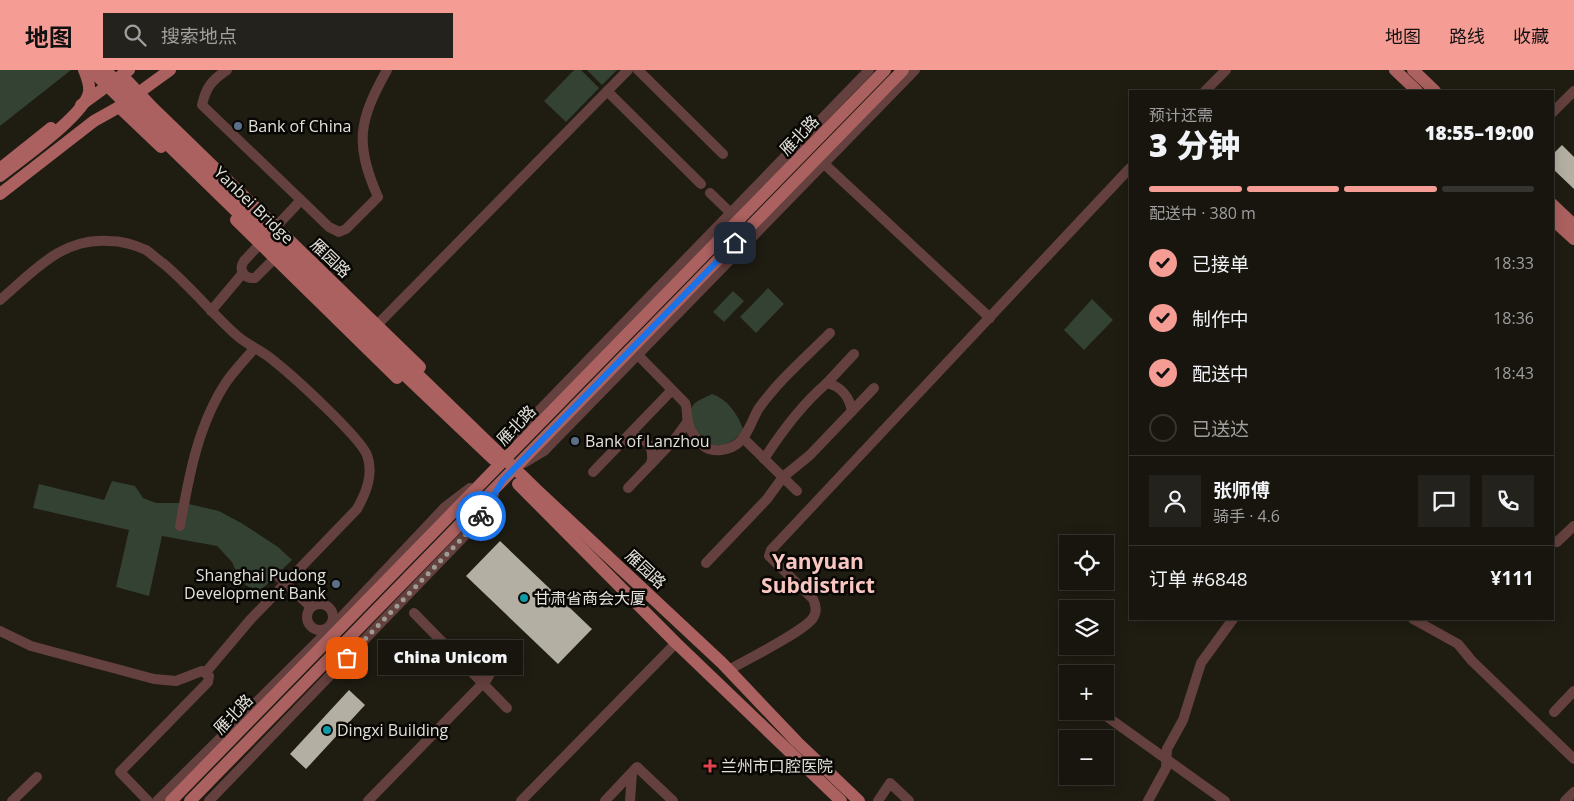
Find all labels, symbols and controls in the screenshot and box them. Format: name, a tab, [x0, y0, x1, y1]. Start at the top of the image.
search box	[103, 13, 453, 58]
text: 地图	[25, 20, 73, 53]
icon: search	[121, 21, 149, 49]
text: 搜索地点	[161, 23, 237, 49]
text: 地图	[1385, 24, 1421, 48]
text: 路线	[1449, 24, 1485, 48]
text: 收藏	[1513, 24, 1549, 48]
text: 预计还需	[1149, 104, 1213, 126]
street label: 雁北路	[774, 110, 824, 160]
place label: Bank of China	[248, 115, 351, 137]
marker: Bank of China	[232, 120, 244, 132]
text: 18:55–19:00	[1424, 120, 1534, 146]
text: 3 分钟	[1149, 123, 1240, 166]
street label: Yanbei Bridge	[209, 161, 299, 249]
text: 配送中 · 380 m	[1149, 202, 1256, 224]
pin	[714, 222, 756, 264]
icon: home	[721, 229, 749, 257]
street label: 雁园路	[306, 233, 356, 283]
icon: check	[1149, 249, 1177, 277]
text: 已接单	[1192, 251, 1249, 277]
text: 18:33	[1493, 252, 1534, 274]
icon: check	[1149, 304, 1177, 332]
text: 制作中	[1192, 306, 1249, 332]
text: 18:36	[1493, 307, 1534, 329]
icon: check	[1149, 359, 1177, 387]
text: 配送中	[1192, 361, 1249, 387]
text: 18:43	[1493, 362, 1534, 384]
street label: 雁北路	[491, 400, 541, 450]
text: 已送达	[1192, 416, 1249, 442]
place label: Bank of Lanzhou	[585, 430, 710, 452]
marker: Bank of Lanzhou	[569, 435, 581, 447]
button: person	[1149, 475, 1201, 527]
button: chat	[1418, 475, 1470, 527]
button: phone	[1482, 475, 1534, 527]
text: 张师傅	[1213, 477, 1270, 503]
courier	[456, 491, 506, 541]
icon: bike	[467, 502, 495, 530]
text: 骑手 · 4.6	[1213, 505, 1280, 527]
map controls	[1059, 535, 1114, 785]
button: locate	[1059, 535, 1114, 590]
street label: 雁园路	[621, 545, 671, 593]
district label: Yanyuan Subdistrict	[761, 547, 875, 599]
place label: Shanghai Pudong Development Bank	[184, 564, 327, 604]
text: ¥111	[1491, 565, 1534, 591]
text: 订单 #6848	[1149, 566, 1248, 592]
marker: Shanghai Pudong Development Bank	[330, 578, 342, 590]
place label: 甘肃省商会大厦	[534, 587, 646, 609]
marker: 甘肃省商会大厦	[518, 592, 530, 604]
button: layers	[1059, 600, 1114, 655]
pin	[326, 637, 368, 679]
callout: China Unicom	[377, 640, 522, 676]
icon: bag	[333, 644, 361, 672]
text: China Unicom	[394, 646, 508, 668]
button: +	[1059, 665, 1114, 720]
street label: 雁北路	[208, 689, 258, 739]
place label: Dingxi Building	[337, 719, 449, 741]
marker: Dingxi Building	[321, 724, 333, 736]
button: −	[1059, 730, 1114, 785]
place label: 兰州市口腔医院	[721, 755, 833, 777]
marker: 兰州市口腔医院	[703, 759, 717, 773]

